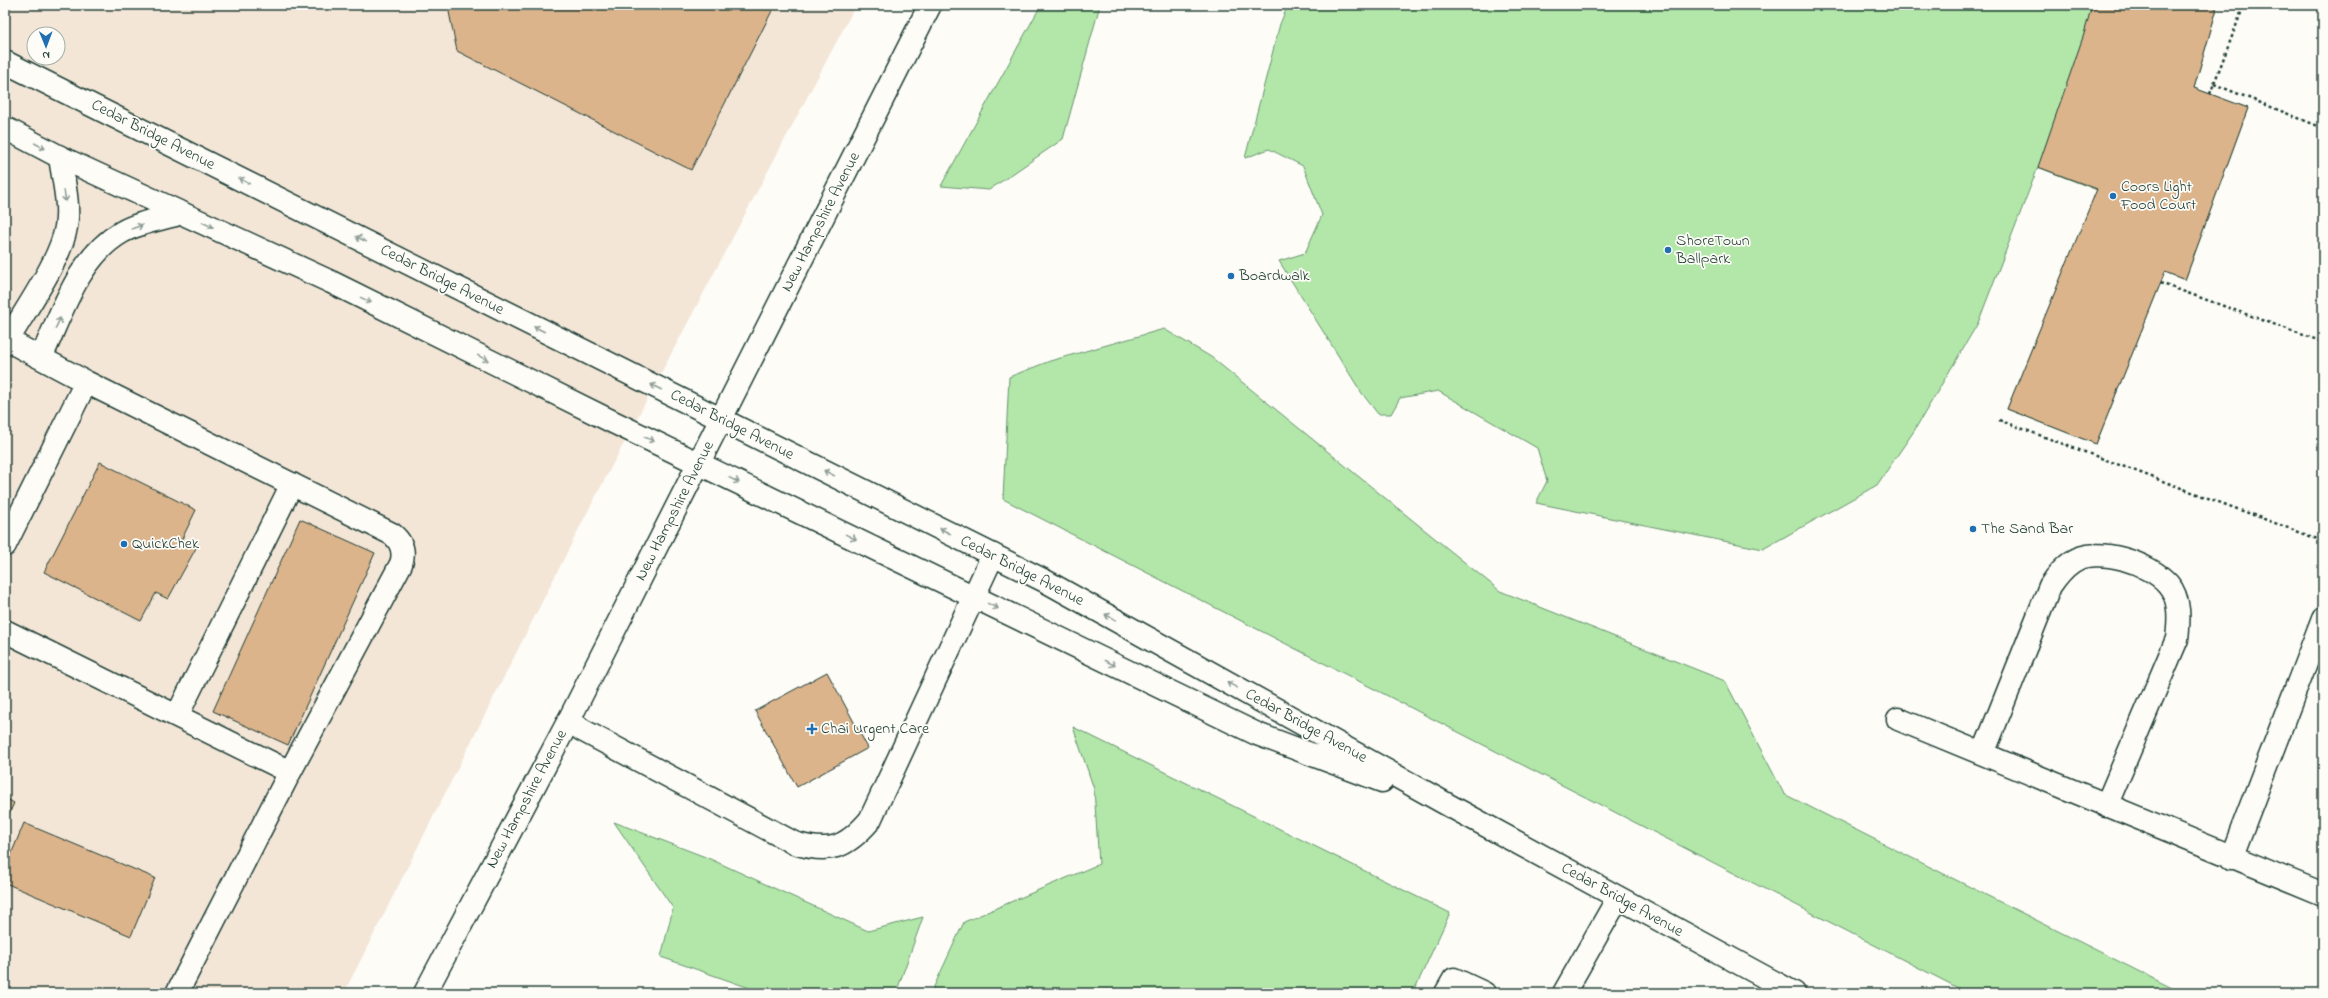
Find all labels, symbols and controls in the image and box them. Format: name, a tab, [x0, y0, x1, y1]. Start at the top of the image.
north arrow	[26, 26, 66, 66]
text: N	[42, 47, 50, 63]
street label: Cedar Bridge Avenue	[87, 93, 220, 177]
one-way arrow	[33, 143, 45, 151]
street label: New Hampshire Avenue	[775, 147, 867, 296]
place label: Coors Light Food Court	[2120, 175, 2197, 217]
one-way arrow	[238, 177, 250, 184]
one-way arrow	[61, 189, 69, 202]
marker: Coors Light Food Court	[2108, 191, 2118, 201]
one-way arrow	[131, 222, 143, 230]
one-way arrow	[202, 222, 214, 229]
place label: ShoreTown Ballpark	[1675, 229, 1750, 271]
one-way arrow	[355, 235, 367, 242]
street label: Cedar Bridge Avenue	[376, 238, 509, 322]
marker: ShoreTown Ballpark	[1663, 245, 1673, 255]
place label: Boardwalk	[1238, 264, 1311, 288]
marker: Boardwalk	[1226, 271, 1236, 281]
one-way arrow	[360, 297, 372, 304]
one-way arrow	[55, 318, 62, 330]
one-way arrow	[534, 325, 546, 332]
one-way arrow	[476, 354, 488, 362]
one-way arrow	[650, 383, 662, 390]
street label: Cedar Bridge Avenue	[666, 383, 799, 467]
street label: New Hampshire Avenue	[629, 436, 721, 585]
one-way arrow	[642, 436, 654, 443]
one-way arrow	[823, 469, 835, 477]
one-way arrow	[728, 477, 740, 484]
place label: The Sand Bar	[1981, 517, 2073, 541]
marker: The Sand Bar	[1968, 524, 1978, 534]
one-way arrow	[939, 527, 951, 535]
street label: Cedar Bridge Avenue	[956, 529, 1089, 613]
place label: QuickChek	[132, 532, 200, 556]
one-way arrow	[845, 534, 857, 541]
marker: QuickChek	[119, 539, 129, 549]
one-way arrow	[987, 603, 999, 610]
one-way arrow	[1104, 613, 1116, 621]
one-way arrow	[1104, 660, 1116, 667]
one-way arrow	[1226, 681, 1238, 689]
street label: Cedar Bridge Avenue	[1241, 682, 1372, 770]
place label: Chai Urgent Care	[821, 717, 930, 741]
marker: Chai Urgent Care	[806, 723, 818, 735]
street label: New Hampshire Avenue	[480, 725, 574, 873]
street label: Cedar Bridge Avenue	[1557, 856, 1688, 944]

